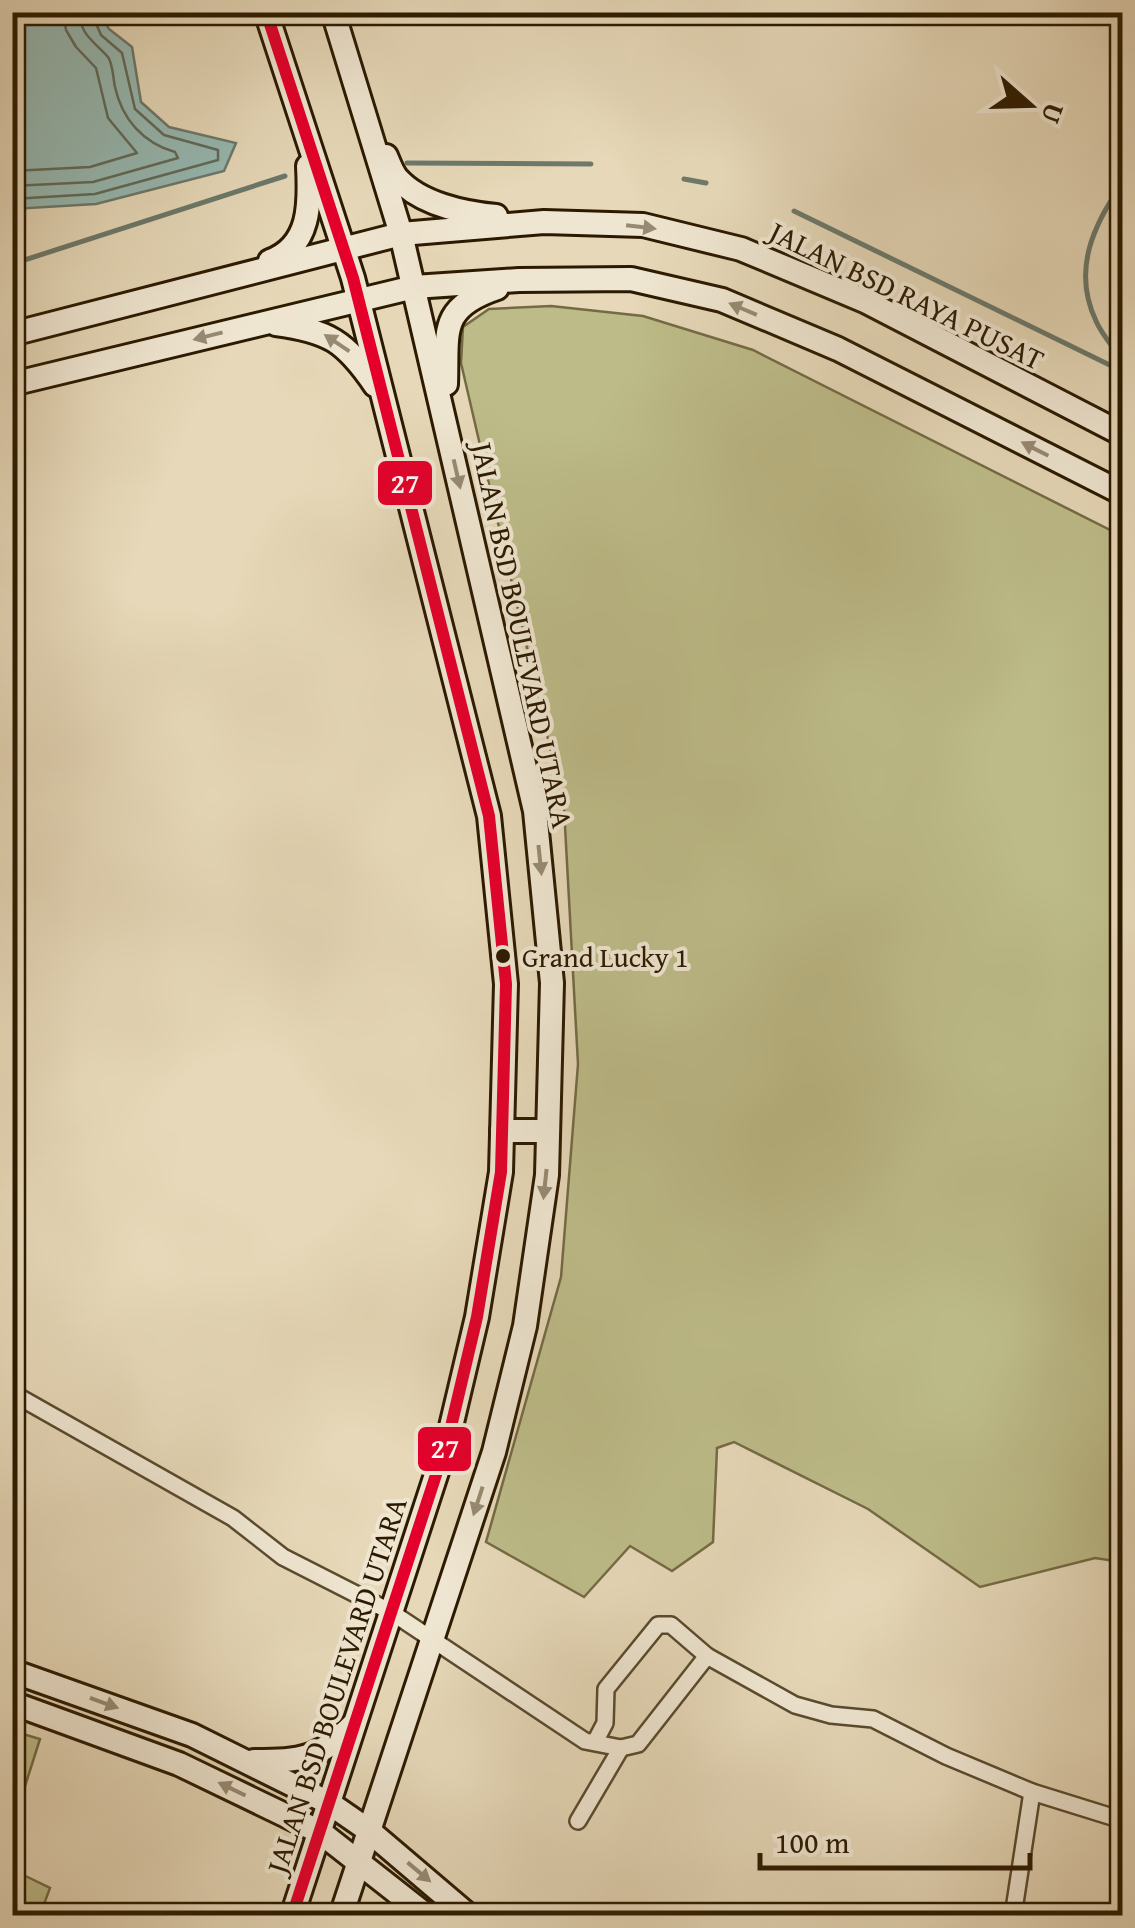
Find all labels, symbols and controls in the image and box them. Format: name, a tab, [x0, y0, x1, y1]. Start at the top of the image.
north arrow	[980, 55, 1080, 155]
text: U	[1031, 98, 1076, 130]
street label: JALAN BSD RAYA PUSAT	[759, 208, 1052, 381]
one-way arrow	[626, 219, 657, 235]
one-way arrow	[728, 301, 757, 317]
one-way arrow	[192, 329, 223, 344]
one-way arrow	[323, 334, 350, 353]
street label: JALAN BSD BOULEVARD UTARA	[460, 434, 585, 832]
one-way arrow	[1021, 441, 1050, 458]
line badge: 27	[376, 459, 434, 507]
one-way arrow	[450, 459, 465, 490]
text: 27	[390, 462, 420, 503]
one-way arrow	[532, 844, 548, 876]
place label: Grand Lucky 1	[522, 936, 688, 977]
marker: Grand Lucky 1	[493, 946, 513, 966]
one-way arrow	[537, 1169, 553, 1200]
line badge: 27	[416, 1425, 473, 1473]
text: 27	[430, 1427, 460, 1468]
one-way arrow	[469, 1486, 484, 1516]
street label: JALAN BSD BOULEVARD UTARA	[253, 1491, 418, 1883]
one-way arrow	[90, 1696, 120, 1711]
one-way arrow	[217, 1781, 246, 1798]
scale bar	[760, 1808, 1030, 1870]
text: 100 m	[775, 1820, 850, 1864]
one-way arrow	[406, 1861, 431, 1883]

